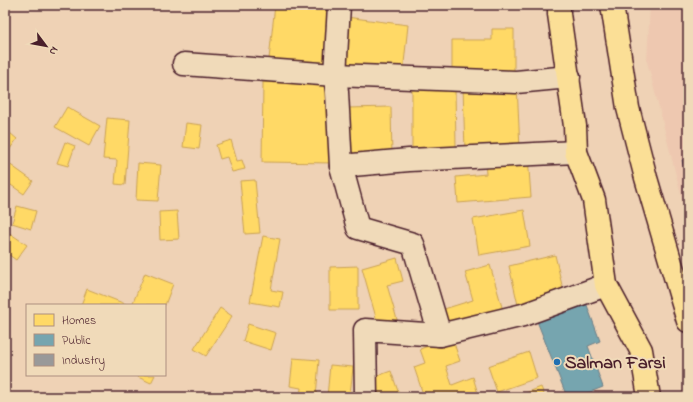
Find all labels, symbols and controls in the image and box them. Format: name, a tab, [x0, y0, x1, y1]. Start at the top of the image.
north arrow	[26, 26, 66, 66]
text: N	[45, 43, 62, 58]
legend	[26, 304, 166, 376]
text: Homes	[62, 312, 96, 330]
text: Public	[62, 332, 91, 350]
place label: Salman Farsi	[565, 351, 666, 377]
text: Industry	[62, 352, 105, 371]
marker: Salman Farsi	[552, 357, 562, 367]

